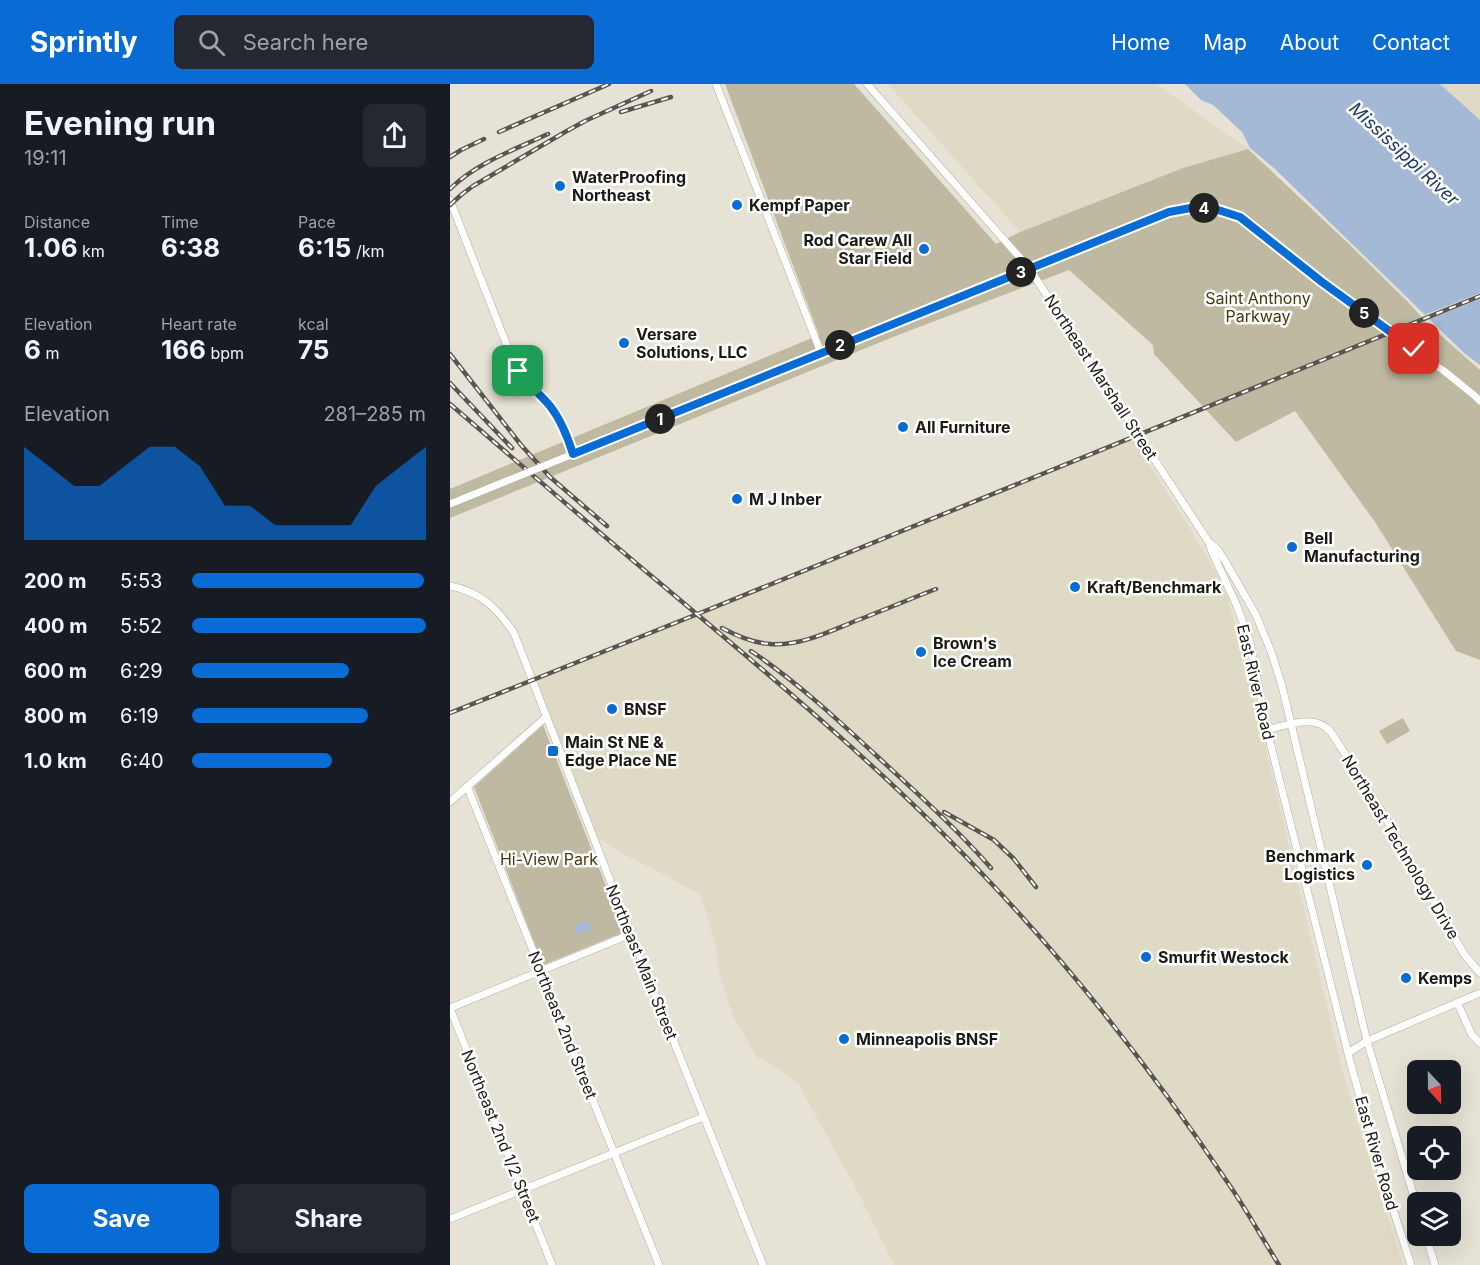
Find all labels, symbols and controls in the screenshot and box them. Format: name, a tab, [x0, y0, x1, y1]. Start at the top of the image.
search box	[174, 15, 594, 69]
text: Sprintly	[30, 25, 138, 59]
icon: search	[195, 26, 228, 59]
text: Search here	[243, 29, 368, 55]
text: Home	[1111, 30, 1170, 55]
text: Map	[1203, 30, 1247, 55]
text: About	[1280, 30, 1339, 55]
text: Contact	[1372, 30, 1450, 55]
water label: Mississippi River	[1345, 98, 1464, 210]
text: Evening run	[24, 103, 216, 143]
button: share	[363, 104, 426, 167]
text: 19:11	[24, 146, 67, 170]
place label: WaterProofing Northeast	[572, 167, 686, 205]
marker: WaterProofing Northeast	[553, 179, 567, 193]
pin: 4	[1189, 193, 1219, 223]
place label: Kempf Paper	[749, 195, 850, 215]
marker: Kempf Paper	[730, 198, 744, 212]
text: 4	[1199, 198, 1209, 218]
text: Distance	[24, 212, 90, 232]
text: Time	[161, 212, 199, 232]
text: Pace	[298, 212, 336, 232]
place label: Rod Carew All Star Field	[803, 230, 912, 268]
text: 1.06	[24, 232, 78, 263]
text: 6:38	[161, 232, 220, 263]
text: 6:15	[298, 232, 351, 263]
text: km	[78, 241, 105, 261]
text: /km	[351, 241, 384, 261]
marker: Rod Carew All Star Field	[917, 242, 931, 256]
pin: 3	[1006, 257, 1036, 287]
text: 3	[1016, 262, 1026, 282]
park label: Saint Anthony Parkway	[1205, 288, 1311, 326]
street label: Northeast Marshall Street	[1040, 291, 1162, 463]
pin: 5	[1349, 298, 1379, 328]
text: 5	[1359, 303, 1369, 323]
text: Elevation	[24, 314, 93, 334]
text: Heart rate	[161, 314, 237, 334]
text: kcal	[298, 314, 329, 334]
pin	[1388, 323, 1439, 374]
place label: Versare Solutions, LLC	[636, 324, 748, 362]
pin: 2	[825, 330, 855, 360]
icon: check	[1397, 332, 1430, 365]
text: 6	[24, 334, 41, 365]
text: 166	[161, 334, 206, 365]
text: 75	[298, 334, 329, 365]
text: 2	[835, 335, 845, 355]
marker: Versare Solutions, LLC	[617, 336, 631, 350]
text: m	[41, 343, 59, 363]
text: bpm	[206, 343, 244, 363]
pin	[492, 345, 543, 396]
icon: arrive	[501, 354, 534, 387]
text: Elevation	[24, 402, 110, 426]
text: 281–285 m	[323, 402, 426, 426]
pin: 1	[645, 404, 675, 434]
text: 1	[657, 409, 663, 429]
place label: All Furniture	[915, 417, 1011, 437]
marker: All Furniture	[896, 420, 910, 434]
place label: M J Inber	[749, 489, 822, 509]
marker: M J Inber	[730, 492, 744, 506]
place label: Bell Manufacturing	[1304, 528, 1420, 566]
marker: Bell Manufacturing	[1285, 540, 1299, 554]
text: 200 m	[24, 569, 87, 593]
text: 5:53	[120, 569, 162, 593]
place label: Kraft/Benchmark	[1087, 577, 1222, 597]
marker: Kraft/Benchmark	[1068, 580, 1082, 594]
text: 400 m	[24, 614, 88, 638]
text: 5:52	[120, 614, 162, 638]
street label: East River Road	[1233, 622, 1279, 742]
place label: Brown's Ice Cream	[933, 633, 1012, 671]
marker: Brown's Ice Cream	[914, 645, 928, 659]
text: 600 m	[24, 659, 87, 683]
text: 6:29	[120, 659, 163, 683]
place label: BNSF	[624, 699, 667, 719]
marker: BNSF	[605, 702, 619, 716]
text: 800 m	[24, 704, 87, 728]
text: 6:19	[120, 704, 159, 728]
place label: Main St NE & Edge Place NE	[565, 732, 677, 770]
marker: Main St NE & Edge Place NE	[546, 744, 560, 758]
text: 1.0 km	[24, 749, 87, 773]
text: 6:40	[120, 749, 164, 773]
street label: Northeast Technology Drive	[1338, 751, 1464, 943]
place label: Benchmark Logistics	[1266, 846, 1356, 884]
park label: Hi-View Park	[500, 849, 598, 869]
marker: Benchmark Logistics	[1360, 858, 1374, 872]
street label: Northeast Main Street	[602, 881, 682, 1043]
place label: Smurfit Westock	[1158, 947, 1290, 967]
street label: Northeast 2nd Street	[524, 948, 602, 1102]
marker: Smurfit Westock	[1139, 950, 1153, 964]
place label: Kemps	[1418, 968, 1472, 988]
marker: Kemps	[1399, 971, 1413, 985]
place label: Minneapolis BNSF	[856, 1029, 998, 1049]
marker: Minneapolis BNSF	[837, 1032, 851, 1046]
street label: Northeast 2nd 1/2 Street	[457, 1047, 545, 1225]
north arrow	[1407, 1060, 1461, 1114]
map controls	[1407, 1060, 1461, 1246]
street label: East River Road	[1351, 1093, 1403, 1213]
button: locate	[1407, 1126, 1461, 1180]
button: Save	[24, 1184, 219, 1253]
button: Share	[231, 1184, 426, 1253]
button: layers	[1407, 1192, 1461, 1246]

